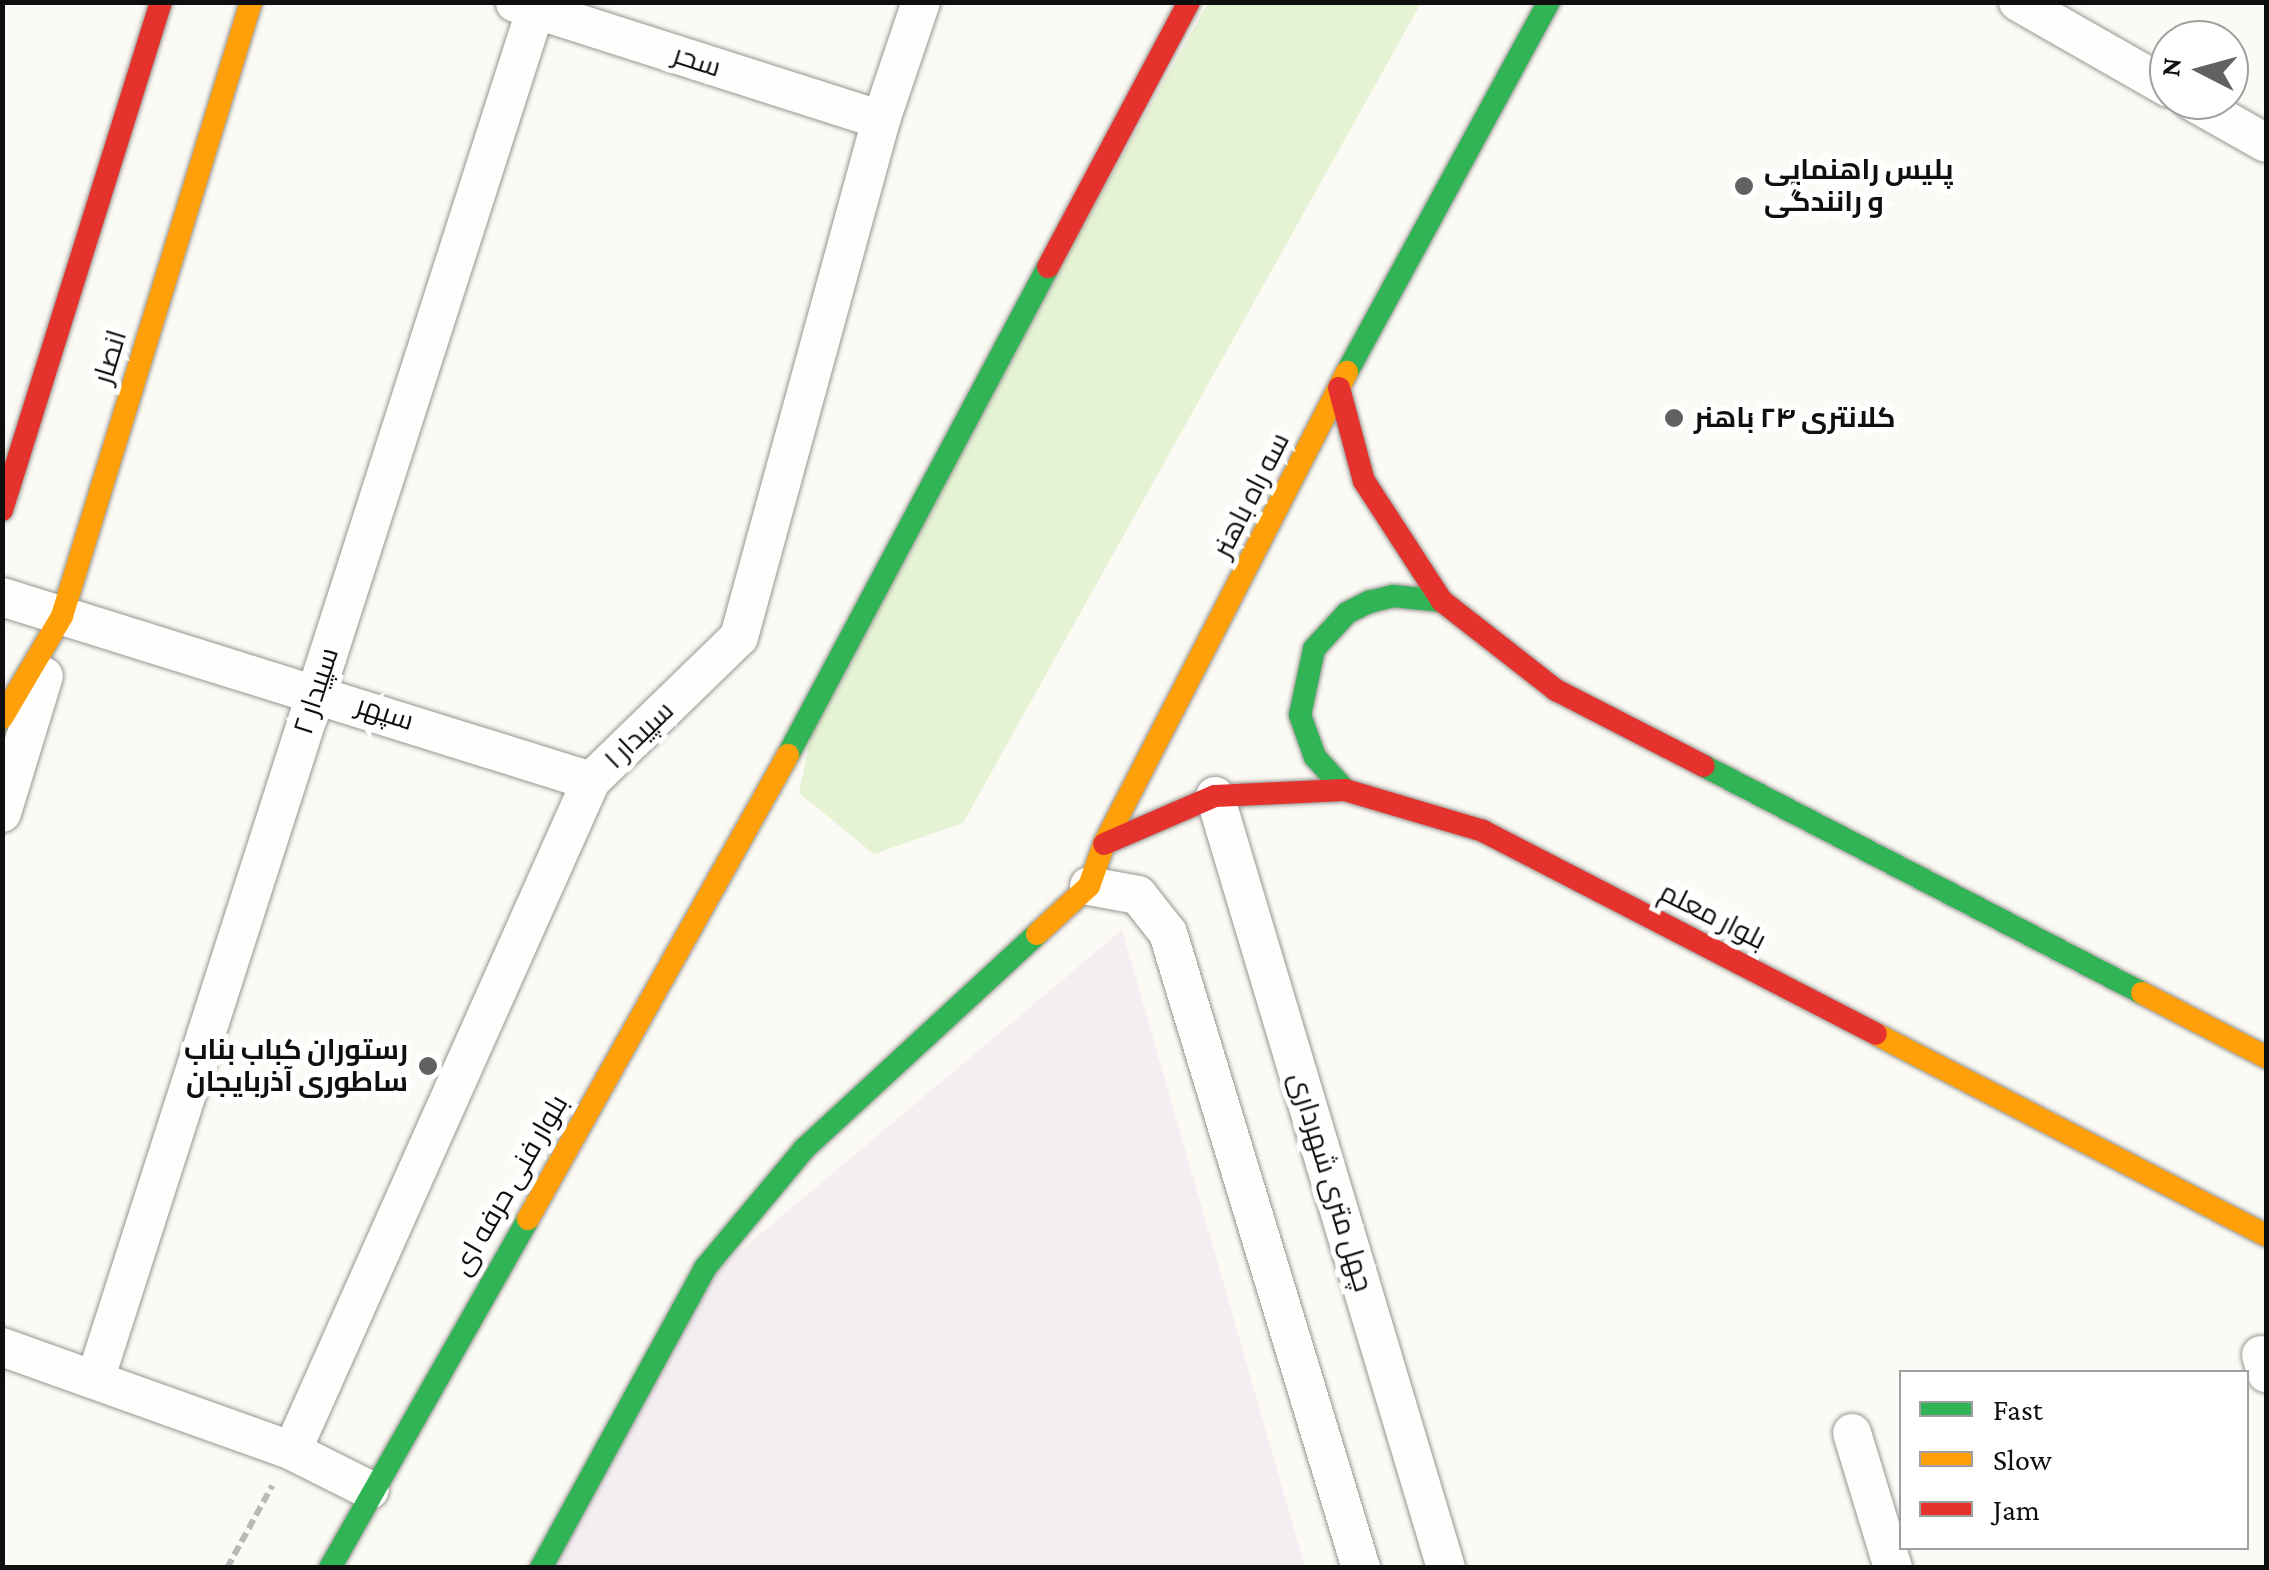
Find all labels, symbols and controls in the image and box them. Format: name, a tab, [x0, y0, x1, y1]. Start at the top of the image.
north arrow	[2149, 20, 2249, 120]
street label: سحر	[669, 38, 725, 84]
text: N	[2154, 56, 2187, 78]
place label: پلیس راهنمایی و رانندگی	[1764, 153, 1953, 219]
marker: پلیس راهنمایی و رانندگی	[1733, 175, 1755, 197]
street label: انصار	[86, 326, 134, 388]
place label: کلانتری ۲۴ باهنر	[1694, 401, 1895, 435]
marker: کلانتری ۲۴ باهنر	[1663, 407, 1685, 429]
street label: سه راه باهنر	[1205, 427, 1297, 563]
street label: سپیدار ۲	[286, 643, 346, 739]
street label: سپهر	[352, 688, 418, 738]
street label: سپیدار ۱	[597, 694, 681, 776]
street label: بلوار معلم	[1654, 875, 1772, 957]
place label: رستوران کباب بناب ساطوری آذربایجان	[184, 1033, 408, 1099]
marker: رستوران کباب بناب ساطوری آذربایجان	[417, 1055, 439, 1077]
street label: چهل متری شهرداری	[1282, 1068, 1380, 1296]
street label: بلوار فنی حرفه ای	[445, 1089, 575, 1281]
legend	[1899, 1370, 2249, 1550]
text: Fast	[1993, 1393, 2043, 1426]
text: Slow	[1993, 1443, 2052, 1476]
text: Jam	[1993, 1493, 2040, 1526]

